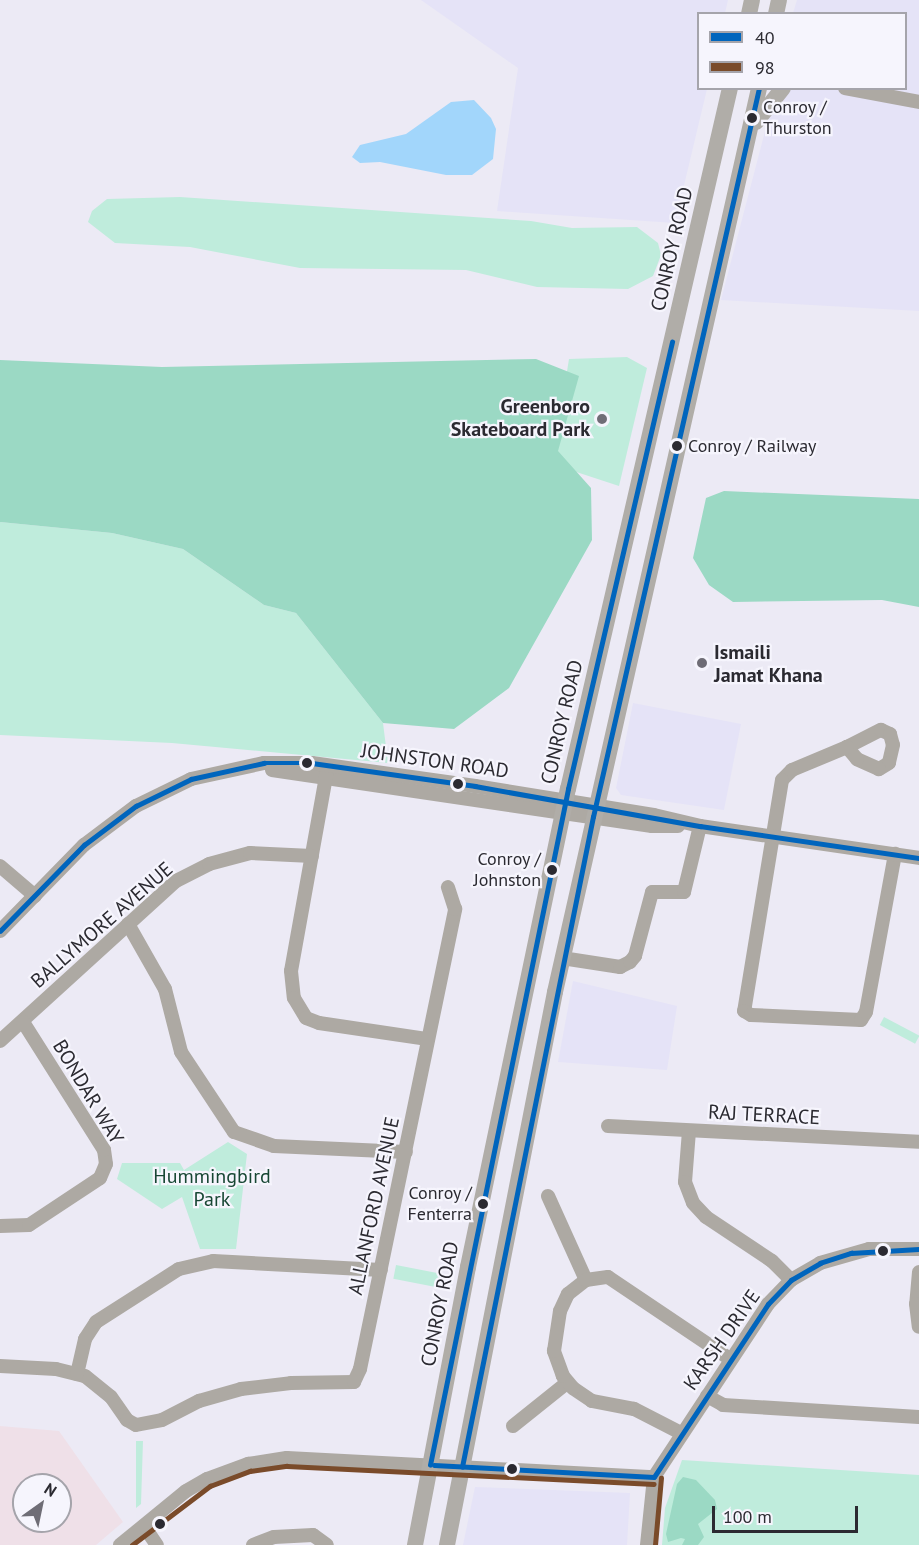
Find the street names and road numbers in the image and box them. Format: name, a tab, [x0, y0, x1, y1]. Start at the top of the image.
street label: CONROY ROAD	[646, 184, 698, 314]
street label: CONROY ROAD	[536, 657, 588, 787]
street label: JOHNSTON ROAD	[360, 739, 510, 783]
street label: BALLYMORE AVENUE	[26, 857, 178, 993]
street label: BONDAR WAY	[47, 1035, 129, 1149]
street label: RAJ TERRACE	[707, 1100, 821, 1130]
street label: ALLANFORD AVENUE	[343, 1114, 405, 1298]
street label: CONROY ROAD	[416, 1239, 464, 1369]
street label: KARSH DRIVE	[678, 1285, 766, 1395]

